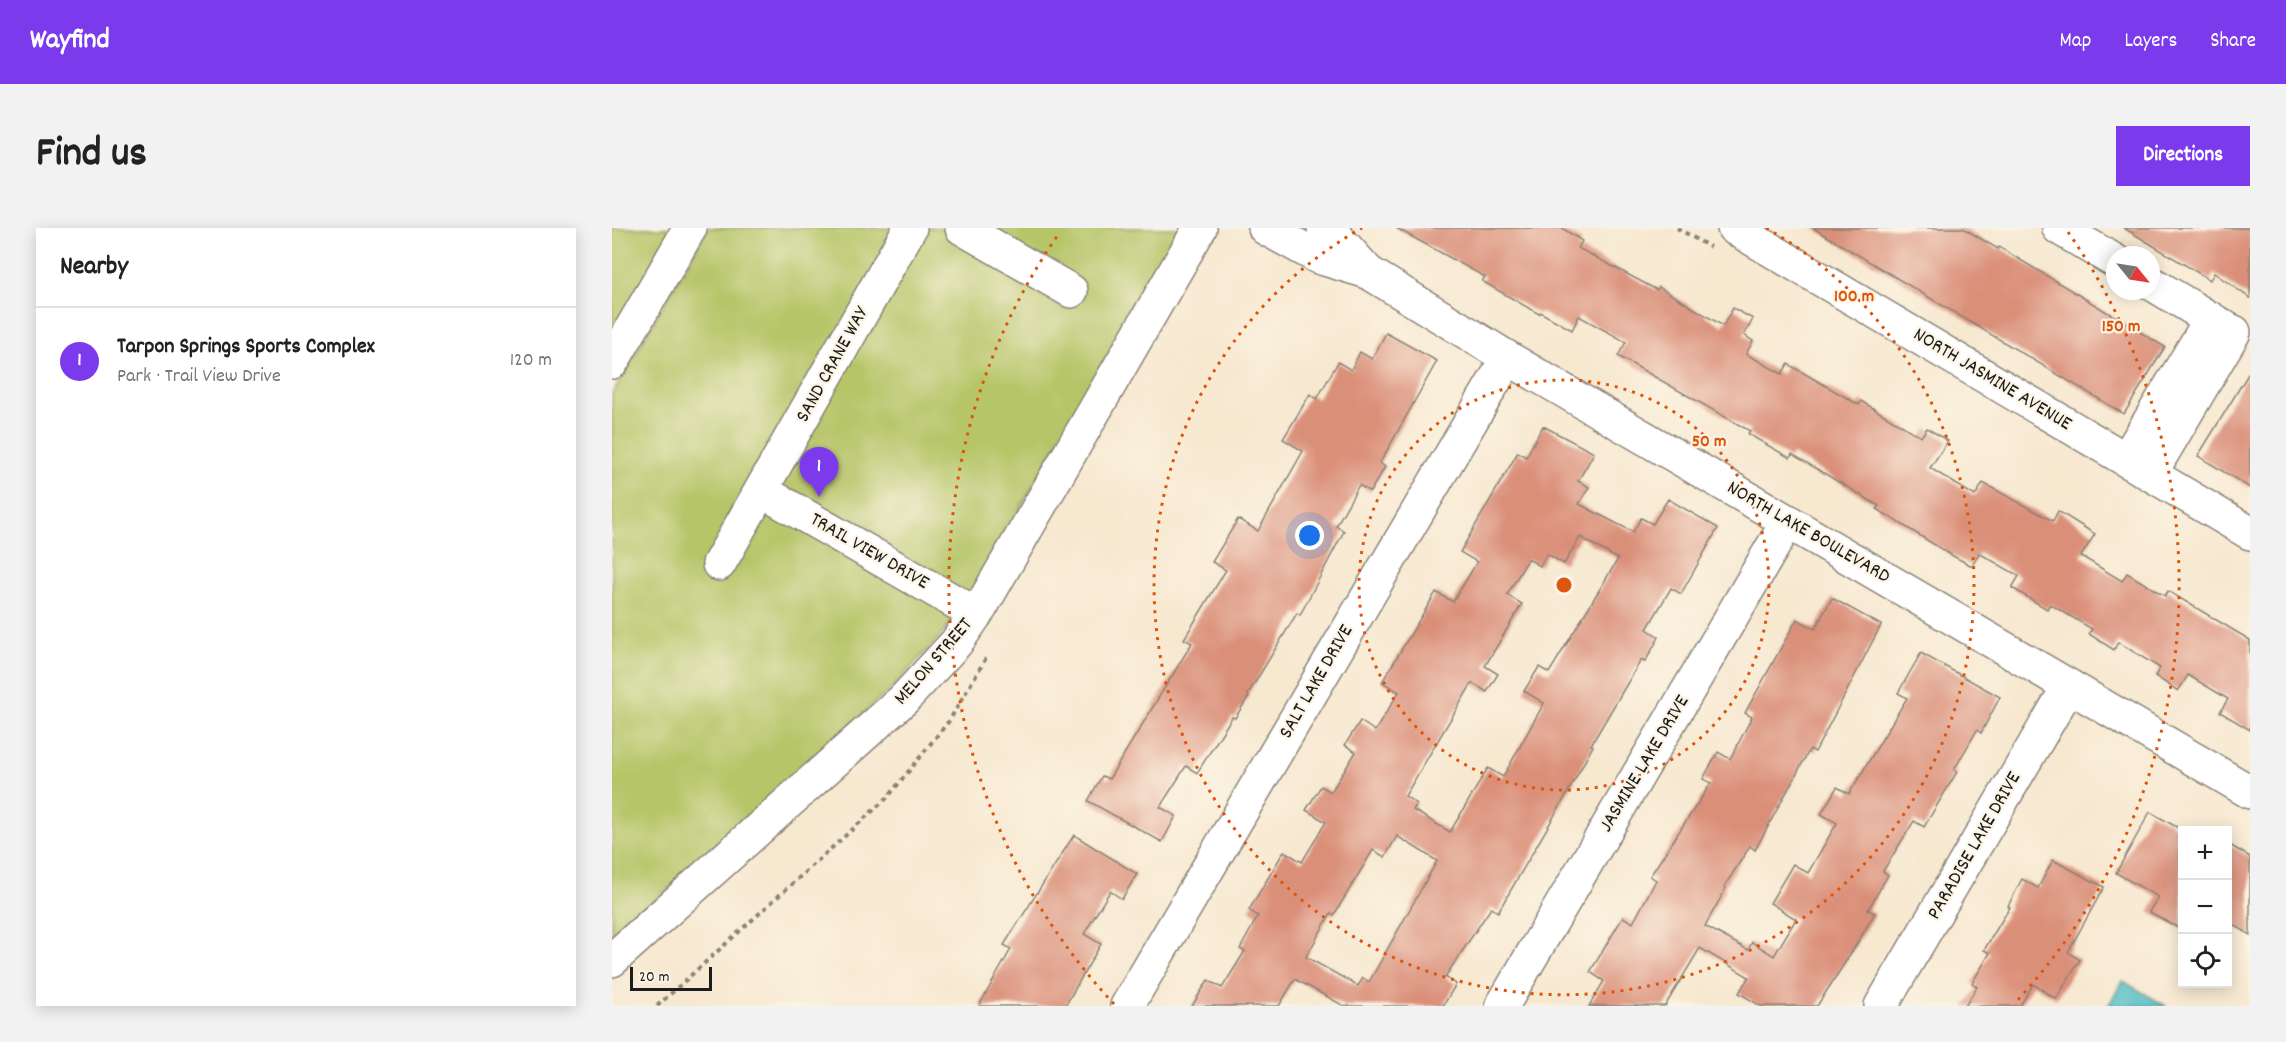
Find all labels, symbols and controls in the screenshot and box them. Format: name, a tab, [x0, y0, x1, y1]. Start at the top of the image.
text: Wayfind	[30, 22, 110, 62]
text: Map	[2060, 27, 2091, 57]
text: Layers	[2124, 27, 2177, 57]
text: Share	[2210, 27, 2256, 57]
text: Find us	[36, 126, 147, 186]
button: Directions	[2116, 126, 2250, 186]
north arrow	[2106, 246, 2160, 300]
text: Nearby	[60, 249, 128, 286]
text: 100 m	[1834, 285, 1874, 310]
street label: SAND CRANE WAY	[790, 302, 877, 428]
text: 150 m	[2102, 315, 2140, 340]
street label: NORTH JASMINE AVENUE	[1907, 321, 2077, 439]
text: Tarpon Springs Sports Complex	[117, 332, 375, 363]
text: 1	[77, 347, 82, 375]
text: 120 m	[510, 347, 552, 375]
text: Park · Trail View Drive	[117, 363, 281, 391]
text: 50 m	[1692, 430, 1726, 455]
pin: 1	[800, 448, 838, 497]
street label: NORTH LAKE BOULEVARD	[1721, 475, 1895, 591]
street label: TRAIL VIEW DRIVE	[804, 506, 934, 598]
your location	[1295, 521, 1324, 550]
centre of rings	[1554, 575, 1574, 595]
street label: MELON STREET	[888, 612, 980, 712]
street label: SALT LAKE DRIVE	[1273, 620, 1361, 744]
street label: JASMINE LAKE DRIVE	[1593, 690, 1697, 838]
street label: PARADISE LAKE DRIVE	[1921, 767, 2029, 925]
map controls	[2178, 826, 2232, 988]
button: +	[2178, 826, 2232, 880]
button: −	[2178, 880, 2232, 934]
button: locate	[2178, 934, 2232, 988]
scale bar	[630, 964, 712, 992]
text: 20 m	[639, 966, 669, 989]

